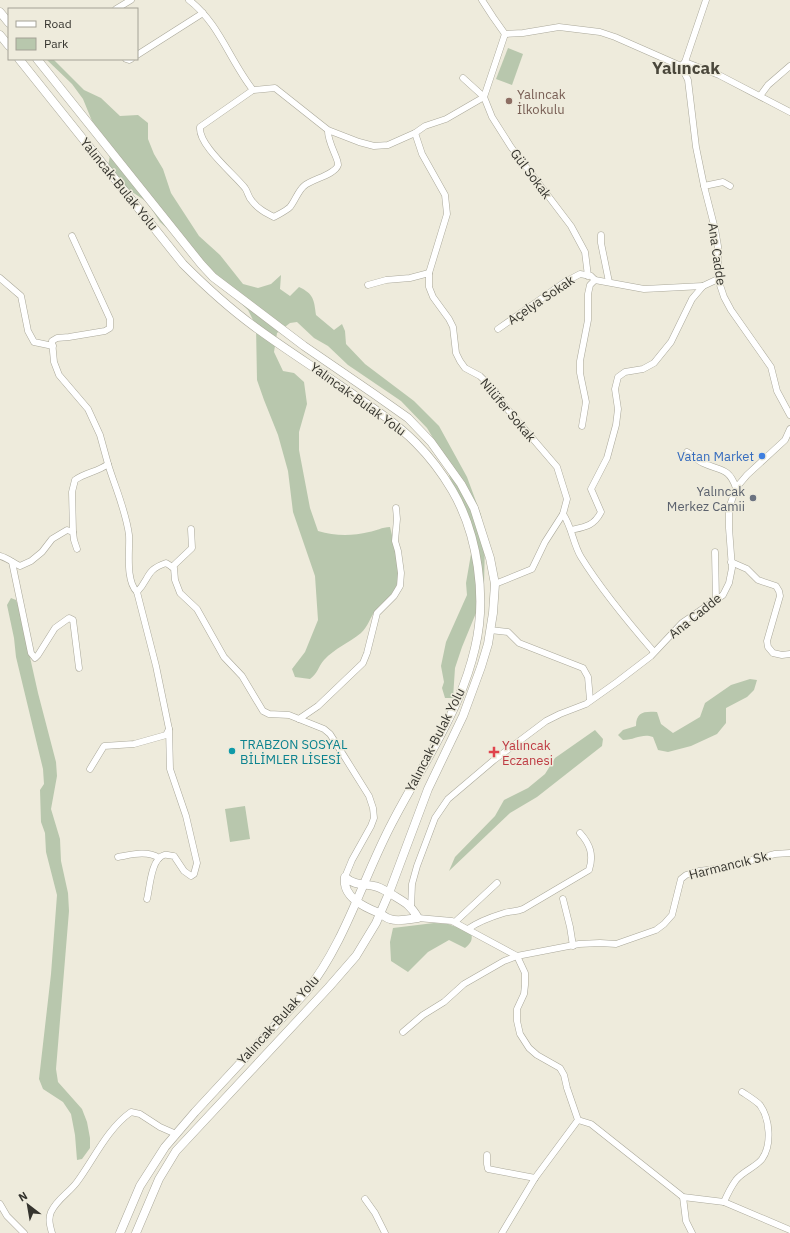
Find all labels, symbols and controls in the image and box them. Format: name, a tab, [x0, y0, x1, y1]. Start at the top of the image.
legend	[8, 8, 138, 60]
text: Road	[44, 16, 72, 31]
text: Park	[44, 36, 69, 51]
district label: Yalıncak	[652, 57, 720, 79]
place label: Yalıncak İlkokulu	[517, 86, 566, 118]
marker: Yalıncak İlkokulu	[504, 96, 514, 106]
street label: Yalıncak-Bulak Yolu	[76, 134, 162, 234]
street label: Gül Sokak	[507, 146, 555, 203]
street label: Ana Cadde	[704, 222, 730, 286]
street label: Açelya Sokak	[504, 271, 578, 329]
street label: Yalıncak-Bulak Yolu	[307, 358, 409, 440]
street label: Nilüfer Sokak	[476, 375, 540, 445]
place label: Vatan Market	[677, 448, 754, 465]
marker: Vatan Market	[757, 451, 767, 461]
place label: Yalıncak Merkez Camii	[667, 483, 745, 515]
marker: Yalıncak Merkez Camii	[748, 493, 758, 503]
street label: Ana Cadde	[665, 590, 725, 642]
street label: Yalıncak-Bulak Yolu	[401, 685, 469, 795]
place label: TRABZON SOSYAL BİLİMLER LİSESİ	[240, 736, 348, 768]
place label: Yalıncak Eczanesi	[502, 737, 553, 769]
marker: TRABZON SOSYAL BİLİMLER LİSESİ	[227, 746, 237, 756]
marker: Yalıncak Eczanesi	[489, 747, 499, 757]
street label: Harmancık Sk.	[687, 847, 773, 883]
street label: Yalıncak-Bulak Yolu	[233, 972, 323, 1068]
north arrow	[8, 1185, 48, 1225]
text: N	[16, 1188, 30, 1204]

